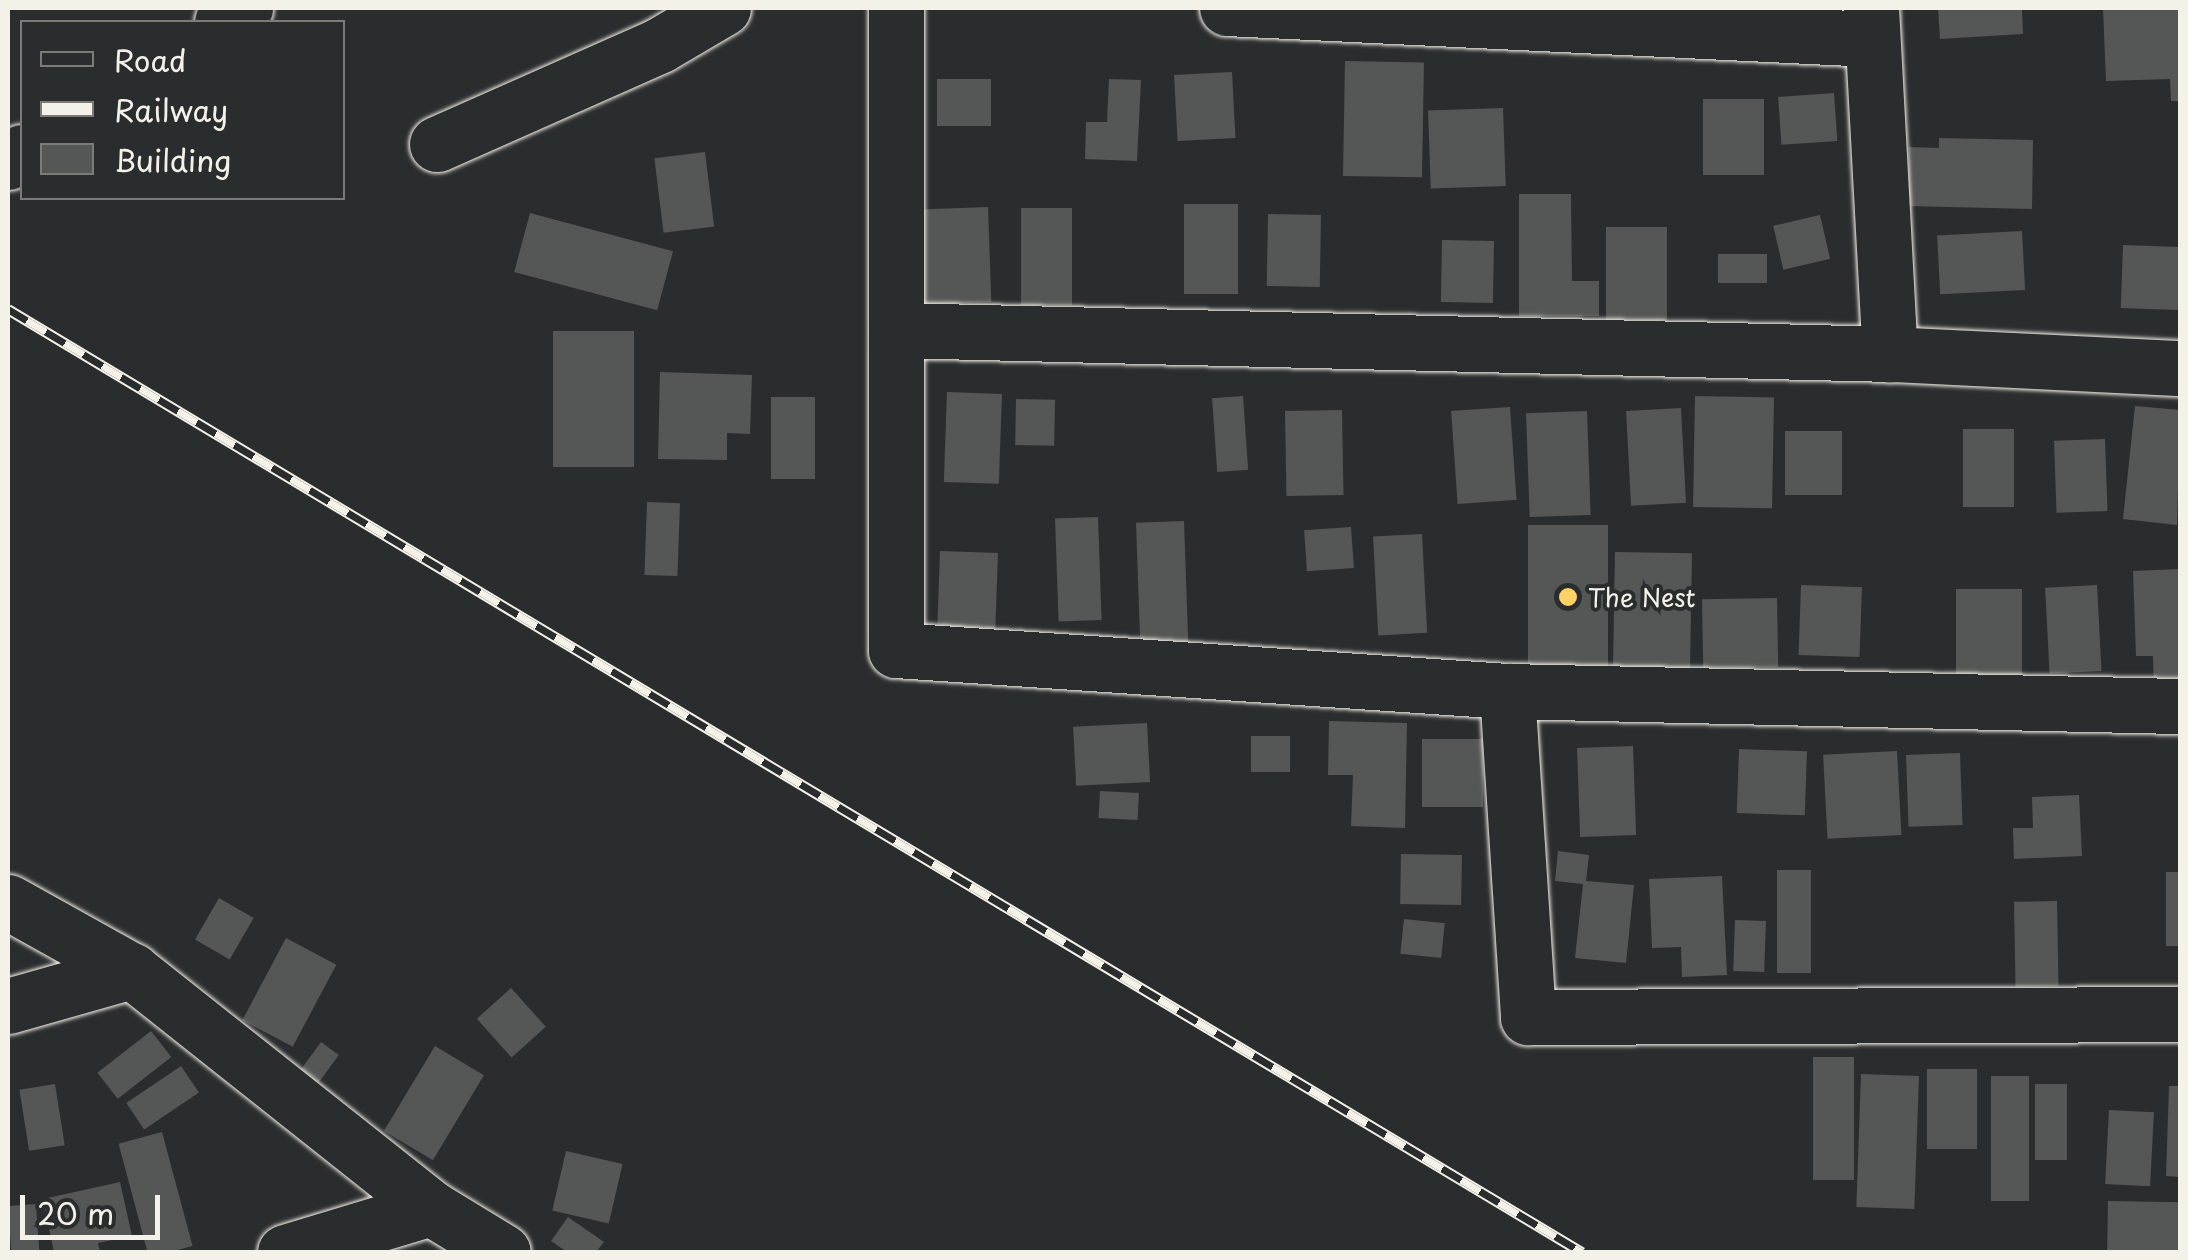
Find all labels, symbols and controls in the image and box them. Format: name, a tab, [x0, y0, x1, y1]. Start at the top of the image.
legend	[20, 20, 345, 200]
text: Road	[114, 37, 187, 82]
text: Railway	[114, 87, 228, 132]
text: Building	[114, 137, 231, 182]
place label: The Nest	[1588, 582, 1695, 612]
marker: The Nest	[1557, 586, 1579, 608]
scale bar	[25, 1175, 165, 1237]
text: 20 m	[37, 1190, 114, 1235]

